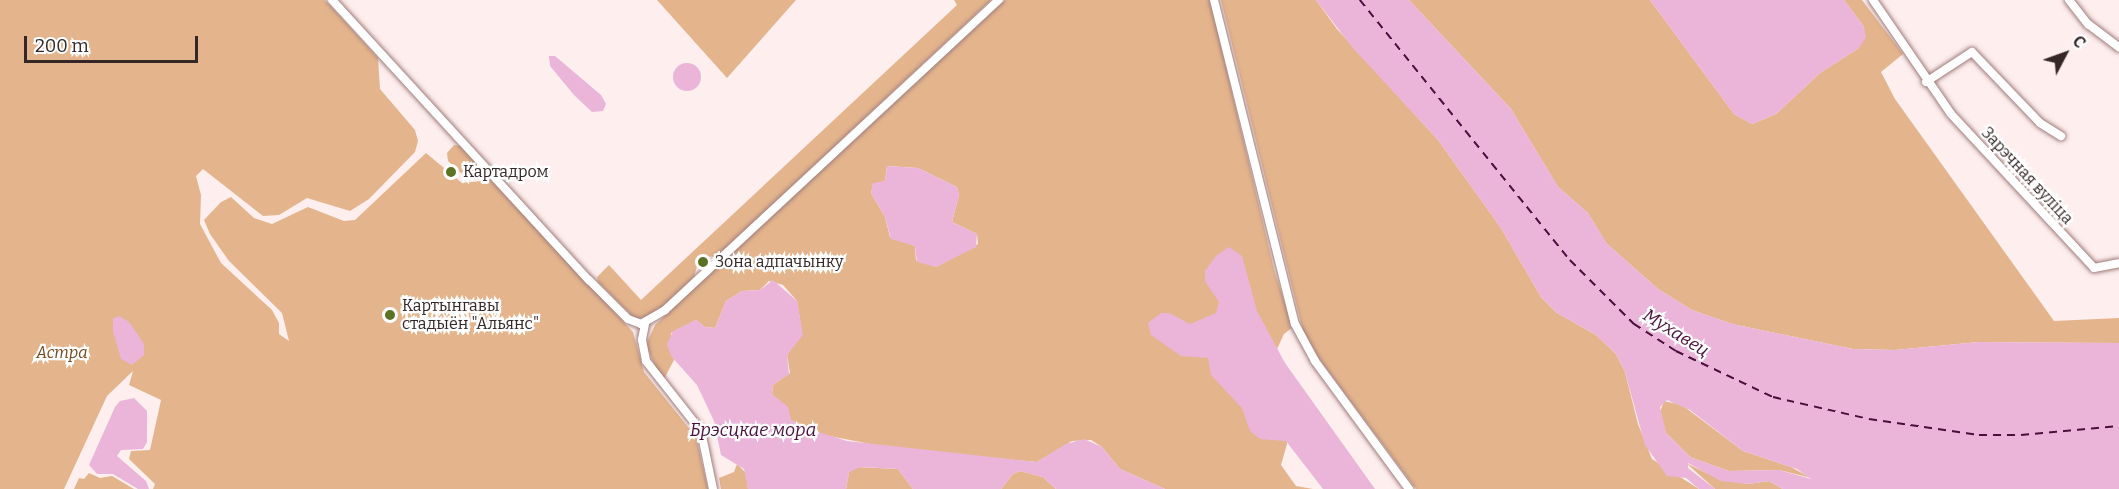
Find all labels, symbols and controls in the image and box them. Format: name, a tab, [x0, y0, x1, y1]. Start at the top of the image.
scale bar	[27, 24, 201, 62]
north arrow	[2035, 24, 2095, 84]
text: С	[2068, 32, 2089, 52]
text: 200 m	[35, 35, 89, 57]
street label: Зарэчная вуліца	[1977, 124, 2077, 228]
place label: Картадром	[463, 162, 549, 182]
marker: Картадром	[444, 165, 458, 179]
place label: Зона адпачынку	[715, 252, 844, 272]
marker: Зона адпачынку	[696, 255, 710, 269]
place label: Картынгавы стадыён "Альянс"	[402, 296, 539, 334]
water label: Мухавец	[1639, 304, 1713, 362]
marker: Картынгавы стадыён "Альянс"	[383, 308, 397, 322]
park label: Астра	[36, 343, 88, 363]
water label: Брэсцкае мора	[690, 419, 816, 441]

